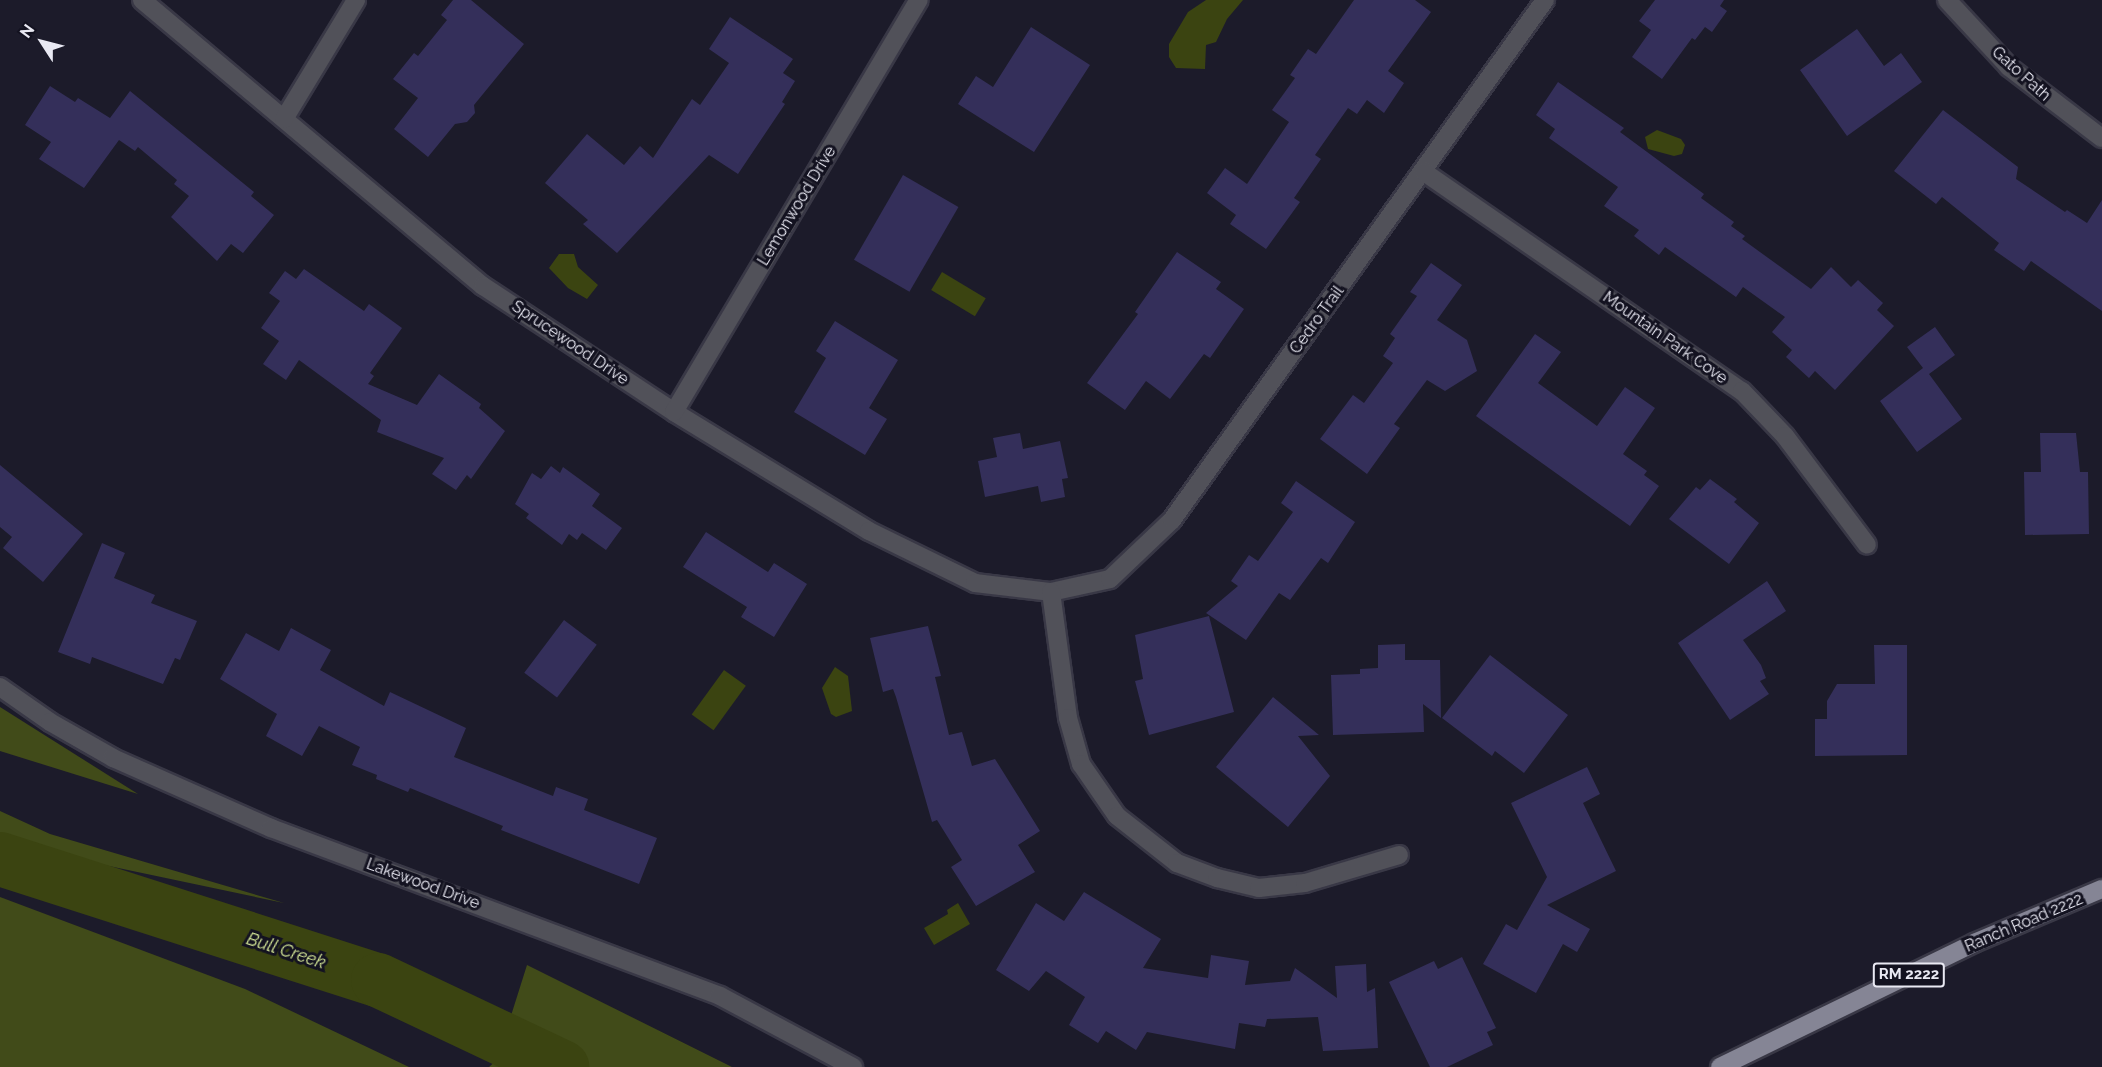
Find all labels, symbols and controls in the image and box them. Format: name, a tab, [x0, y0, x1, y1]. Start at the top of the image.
north arrow	[12, 12, 72, 72]
text: N	[16, 21, 38, 42]
street label: Gato Path	[1988, 43, 2054, 105]
street label: Lemonwood Drive	[754, 143, 840, 269]
street label: Cedro Trail	[1286, 282, 1348, 358]
street label: Mountain Park Cove	[1599, 288, 1731, 388]
street label: Sprucewood Drive	[508, 297, 632, 389]
street label: Lakewood Drive	[364, 855, 482, 913]
street label: Ranch Road 2222	[1962, 889, 2086, 957]
water label: Bull Creek	[244, 928, 328, 974]
road number: RM 2222	[1872, 963, 1946, 987]

